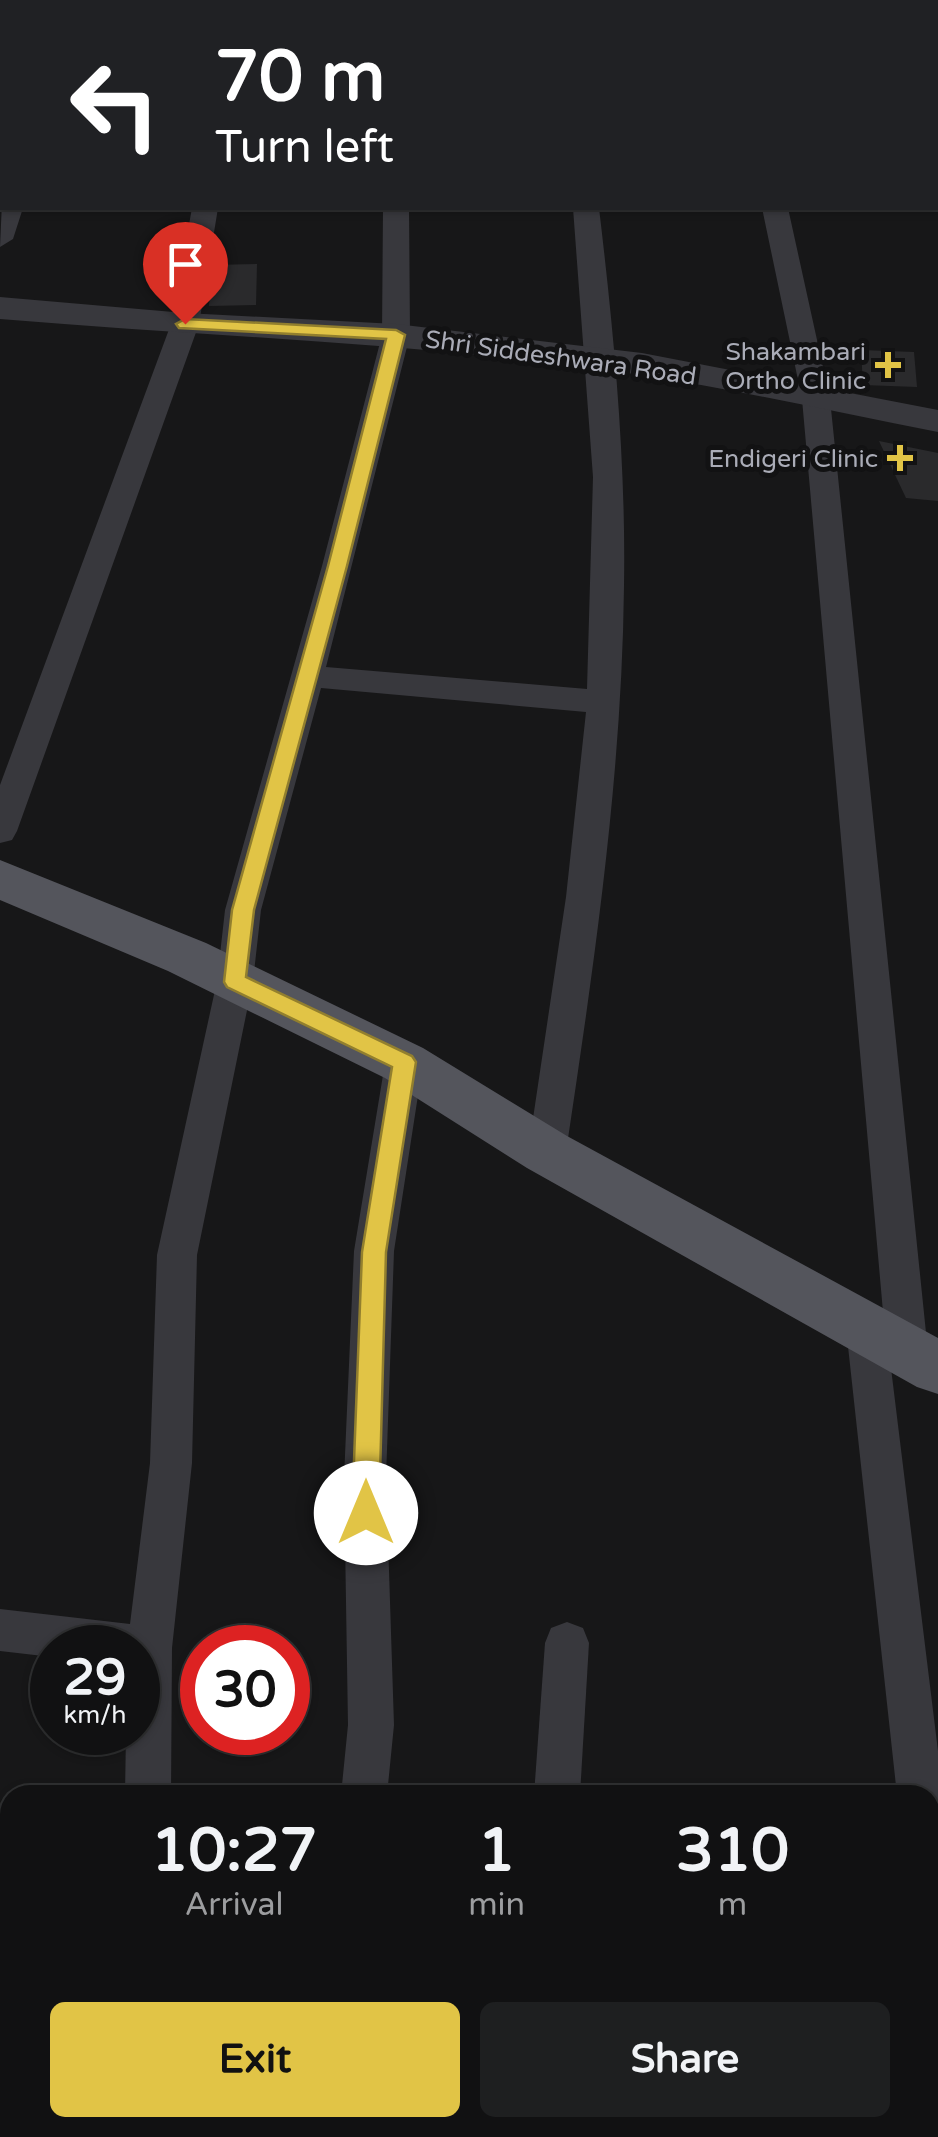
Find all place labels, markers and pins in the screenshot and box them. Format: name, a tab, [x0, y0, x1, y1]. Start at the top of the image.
pin	[143, 222, 228, 325]
place label: Shakambari Ortho Clinic	[725, 337, 866, 396]
marker: Shakambari Ortho Clinic	[875, 352, 901, 378]
place label: Endigeri Clinic	[708, 444, 878, 474]
marker: Endigeri Clinic	[887, 445, 913, 471]

